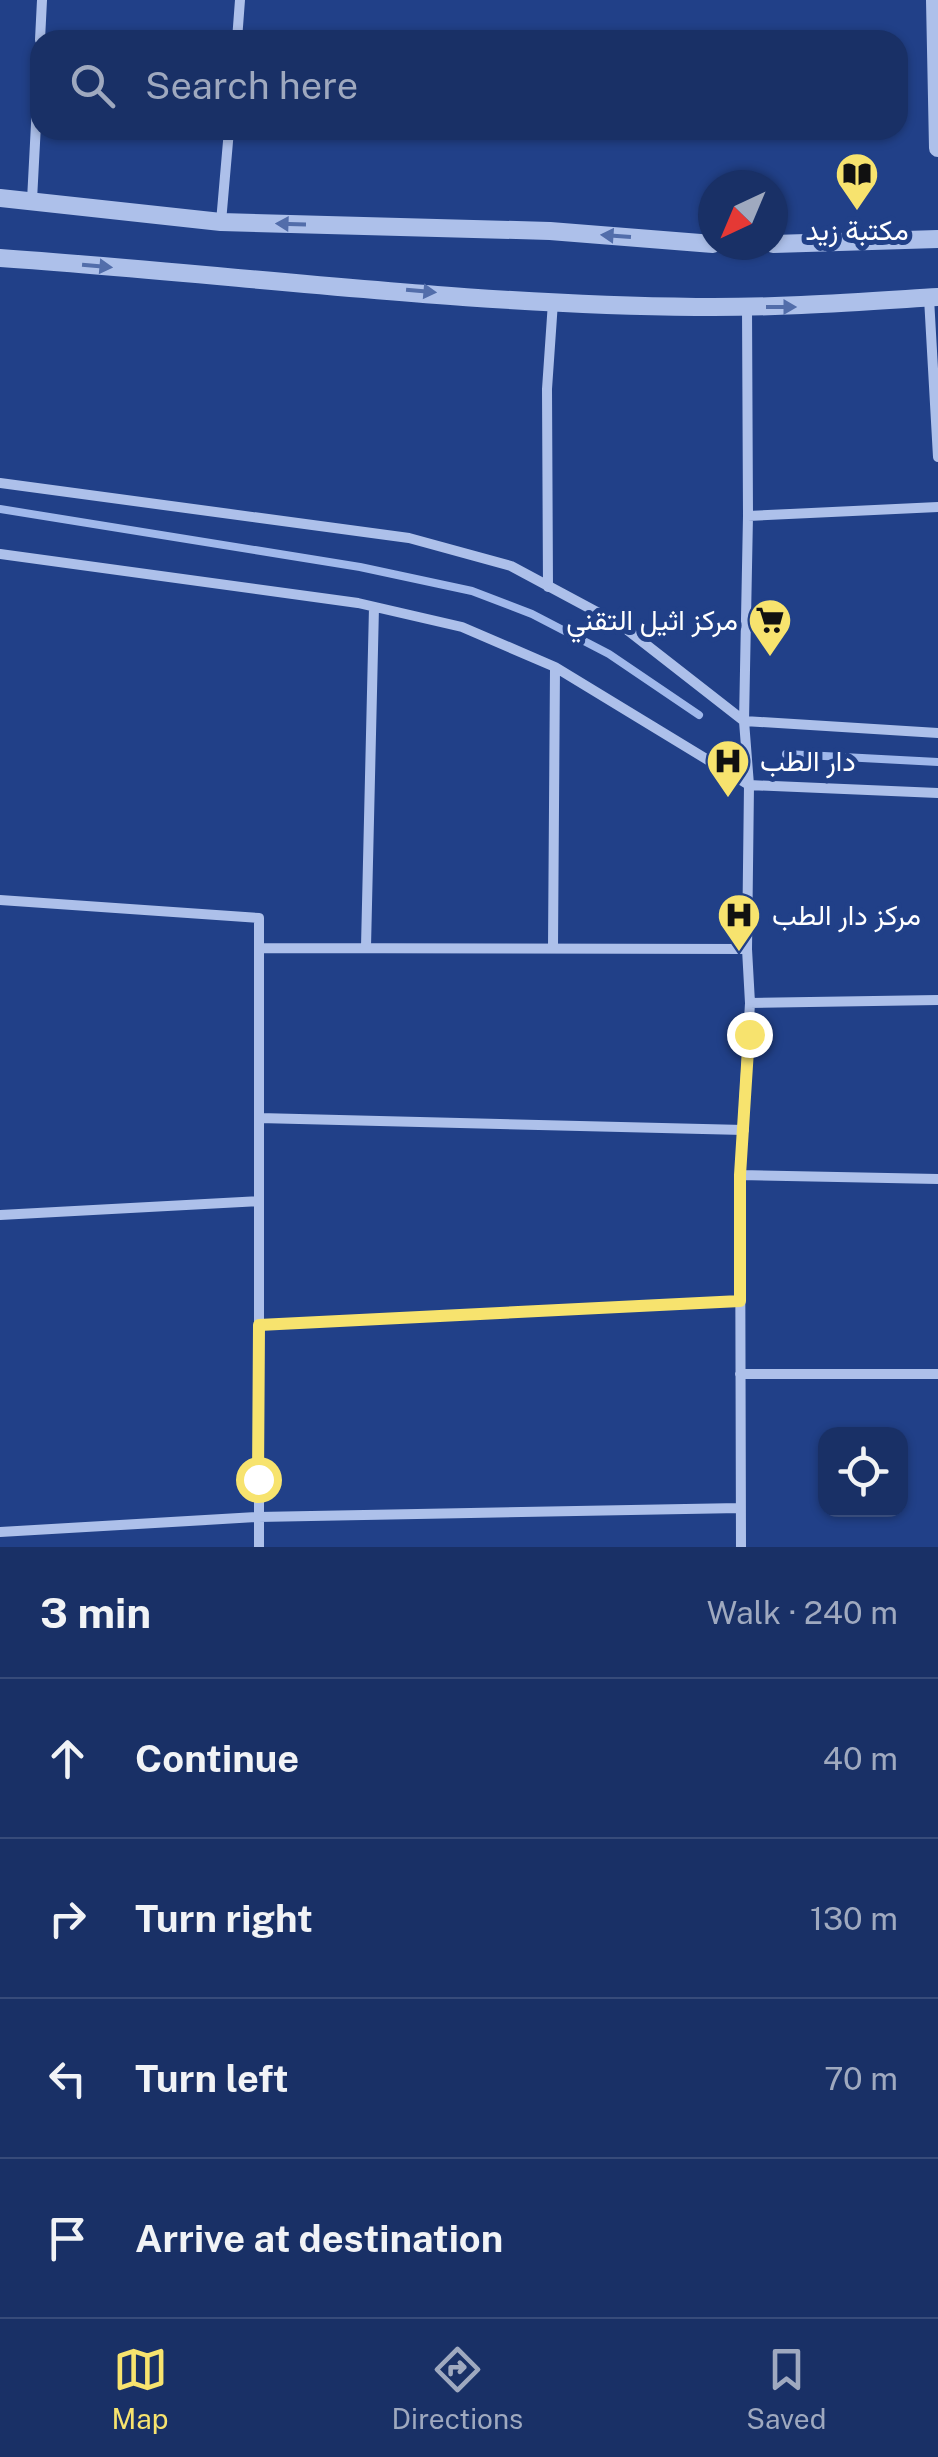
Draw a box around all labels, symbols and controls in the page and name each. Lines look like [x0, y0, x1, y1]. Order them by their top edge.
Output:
search box [30, 30, 908, 140]
icon: search [65, 58, 120, 113]
text: Search here [145, 63, 358, 108]
library icon: مكتبة زيد [834, 151, 880, 212]
north arrow [698, 170, 788, 260]
place label: مكتبة زيد [805, 213, 909, 248]
one-way arrow [275, 215, 307, 231]
one-way arrow [599, 228, 631, 244]
one-way arrow [82, 258, 114, 274]
one-way arrow [406, 284, 438, 300]
one-way arrow [765, 298, 797, 314]
supermarket icon: مركز اثيل التقني [747, 597, 793, 658]
place label: مركز اثيل التقني [566, 603, 738, 643]
hospital icon: دار الطب [705, 738, 751, 799]
place label: دار الطب [760, 744, 856, 779]
hospital icon: مركز دار الطب [716, 892, 762, 953]
place label: مركز دار الطب [772, 898, 921, 933]
route end [727, 1012, 773, 1058]
map controls [818, 1427, 908, 1517]
button: locate [818, 1427, 908, 1517]
route start [236, 1457, 282, 1503]
text: 3 min [40, 1588, 151, 1637]
text: Walk · 240 m [707, 1594, 898, 1631]
icon: ahead [40, 1731, 95, 1786]
text: Continue [135, 1736, 299, 1781]
text: 40 m [823, 1740, 898, 1777]
icon: right [40, 1891, 95, 1946]
text: Turn right [135, 1896, 313, 1941]
text: 130 m [810, 1900, 898, 1937]
icon: left [40, 2051, 95, 2106]
text: Turn left [135, 2056, 289, 2101]
text: 70 m [824, 2060, 898, 2097]
icon: arrive [40, 2211, 95, 2266]
text: Arrive at destination [135, 2216, 503, 2261]
tab: Map [112, 2342, 168, 2435]
tab: Directions [392, 2342, 523, 2435]
tab: Saved [746, 2342, 826, 2435]

